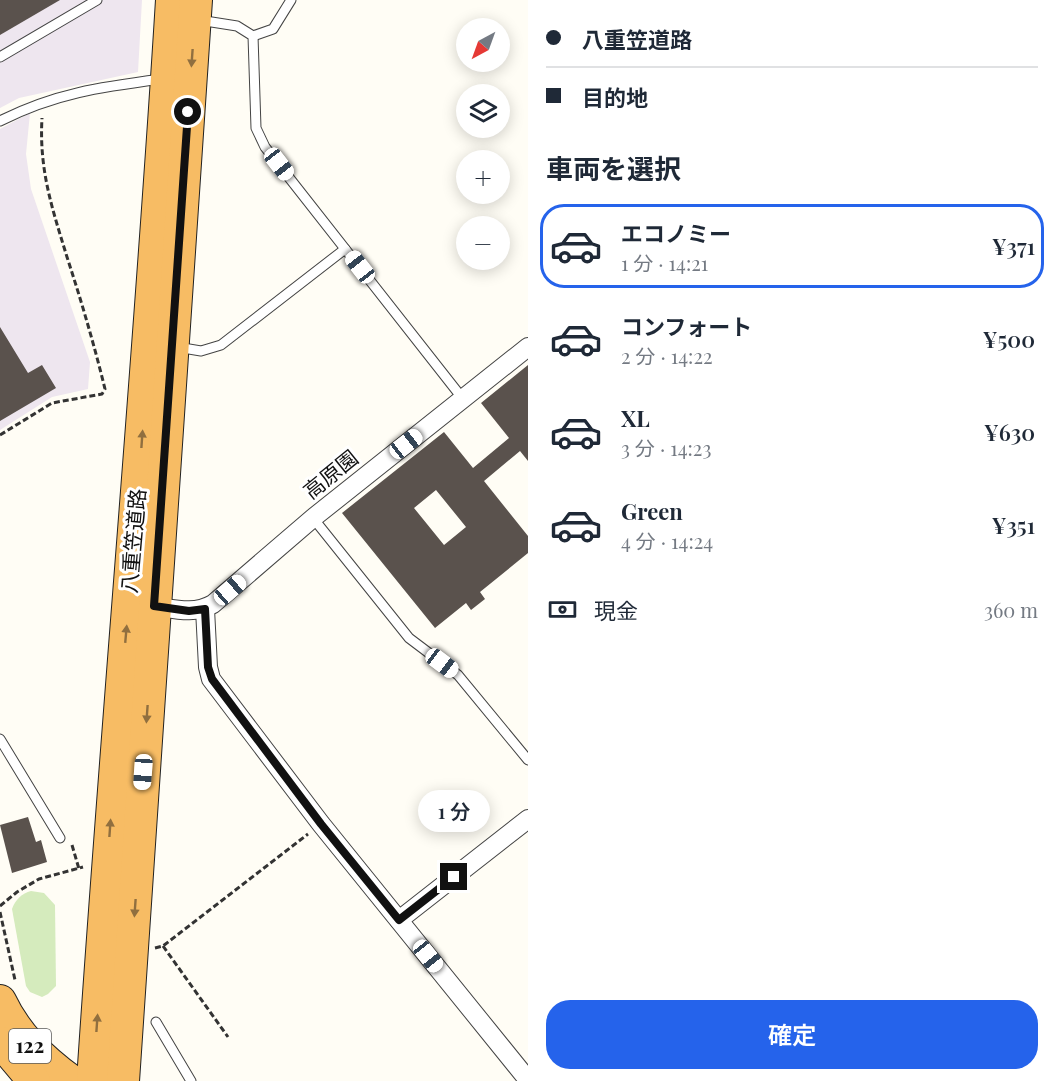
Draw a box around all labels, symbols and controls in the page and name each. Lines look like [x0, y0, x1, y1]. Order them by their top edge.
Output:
north arrow [456, 18, 510, 72]
map controls [456, 18, 510, 270]
text: 八重笠道路 [582, 24, 692, 54]
one-way arrow [187, 49, 197, 68]
text: 目的地 [582, 82, 648, 112]
button: layers [456, 84, 510, 138]
route start [174, 98, 201, 125]
car [261, 144, 297, 184]
button: + [456, 150, 510, 204]
text: 車両を選択 [546, 150, 681, 186]
button: − [456, 216, 510, 270]
text: エコノミー [621, 218, 731, 248]
icon: car [549, 219, 603, 273]
text: ¥371 [992, 231, 1035, 261]
car [342, 247, 378, 287]
text: 1 分 · 14:21 [621, 249, 708, 276]
text: コンフォート [621, 311, 752, 341]
icon: car [549, 312, 603, 366]
text: ¥500 [983, 324, 1035, 354]
text: 2 分 · 14:22 [621, 342, 713, 369]
text: XL [621, 403, 650, 433]
icon: car [549, 405, 603, 459]
text: ¥630 [984, 417, 1035, 447]
car [386, 426, 426, 462]
one-way arrow [138, 430, 147, 449]
text: 3 分 · 14:23 [621, 434, 711, 461]
street label: 高原園 [296, 443, 363, 504]
street label: 八重笠道路 [113, 487, 151, 594]
text: Green [621, 496, 683, 526]
icon: car [549, 498, 603, 552]
text: ¥351 [992, 510, 1035, 540]
text: 4 分 · 14:24 [621, 527, 713, 554]
car [211, 571, 249, 609]
icon: cash [546, 593, 579, 626]
text: 現金 [594, 595, 638, 625]
text: 360 m [984, 596, 1038, 623]
one-way arrow [121, 624, 131, 643]
car [422, 645, 462, 681]
one-way arrow [142, 704, 152, 723]
car [133, 753, 153, 791]
callout: 1 分 [418, 790, 490, 832]
text: 1 分 [438, 797, 470, 824]
one-way arrow [106, 819, 115, 838]
route end [440, 863, 467, 890]
one-way arrow [130, 899, 139, 918]
car [410, 936, 446, 976]
button: 確定 [546, 1000, 1038, 1069]
one-way arrow [92, 1013, 102, 1032]
road number: 122 [9, 1029, 51, 1063]

